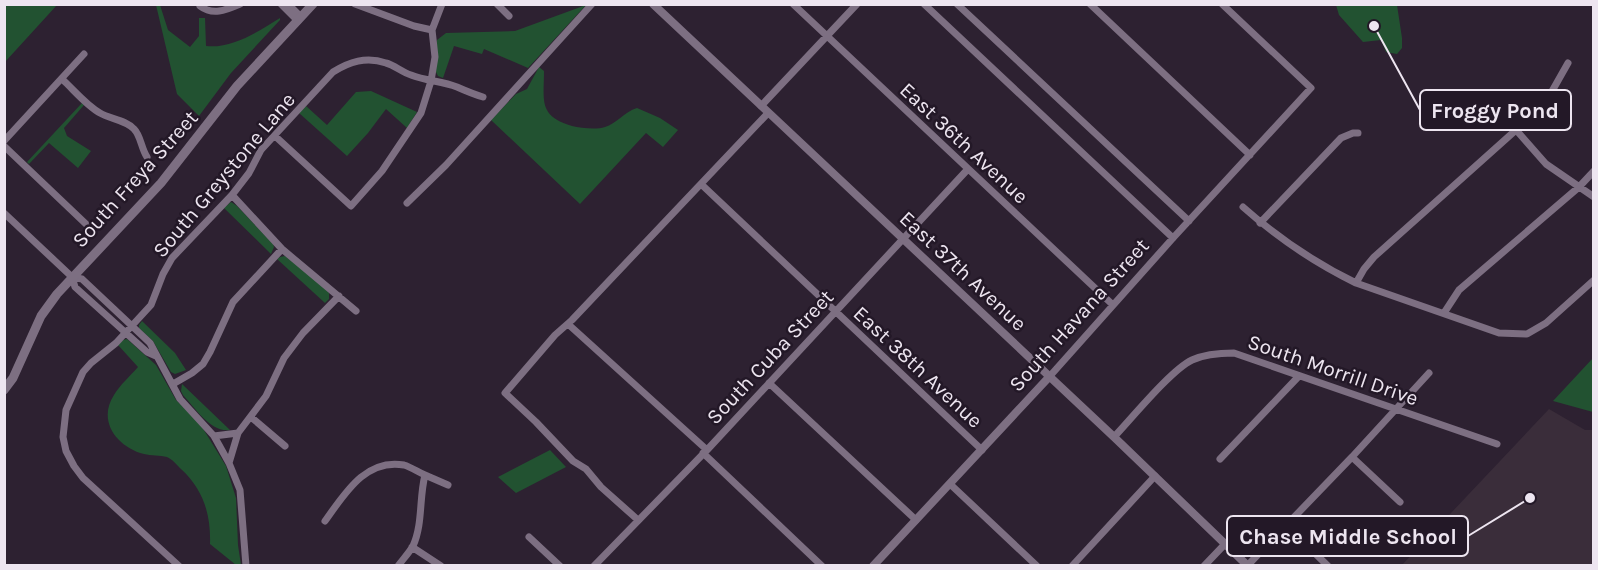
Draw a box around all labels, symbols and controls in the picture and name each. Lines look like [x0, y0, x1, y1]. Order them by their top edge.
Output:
street label: East 36th Avenue [895, 77, 1033, 209]
street label: South Greystone Lane [148, 88, 300, 262]
callout: Froggy Pond [1420, 90, 1571, 130]
text: Froggy Pond [1431, 98, 1559, 124]
street label: South Freya Street [67, 106, 203, 252]
street label: East 37th Avenue [895, 206, 1031, 336]
street label: South Havana Street [1004, 234, 1154, 396]
street label: South Cuba Street [702, 285, 838, 429]
street label: East 38th Avenue [849, 301, 987, 433]
street label: South Morrill Drive [1244, 330, 1422, 410]
callout: Chase Middle School [1227, 516, 1468, 556]
text: Chase Middle School [1239, 524, 1457, 550]

